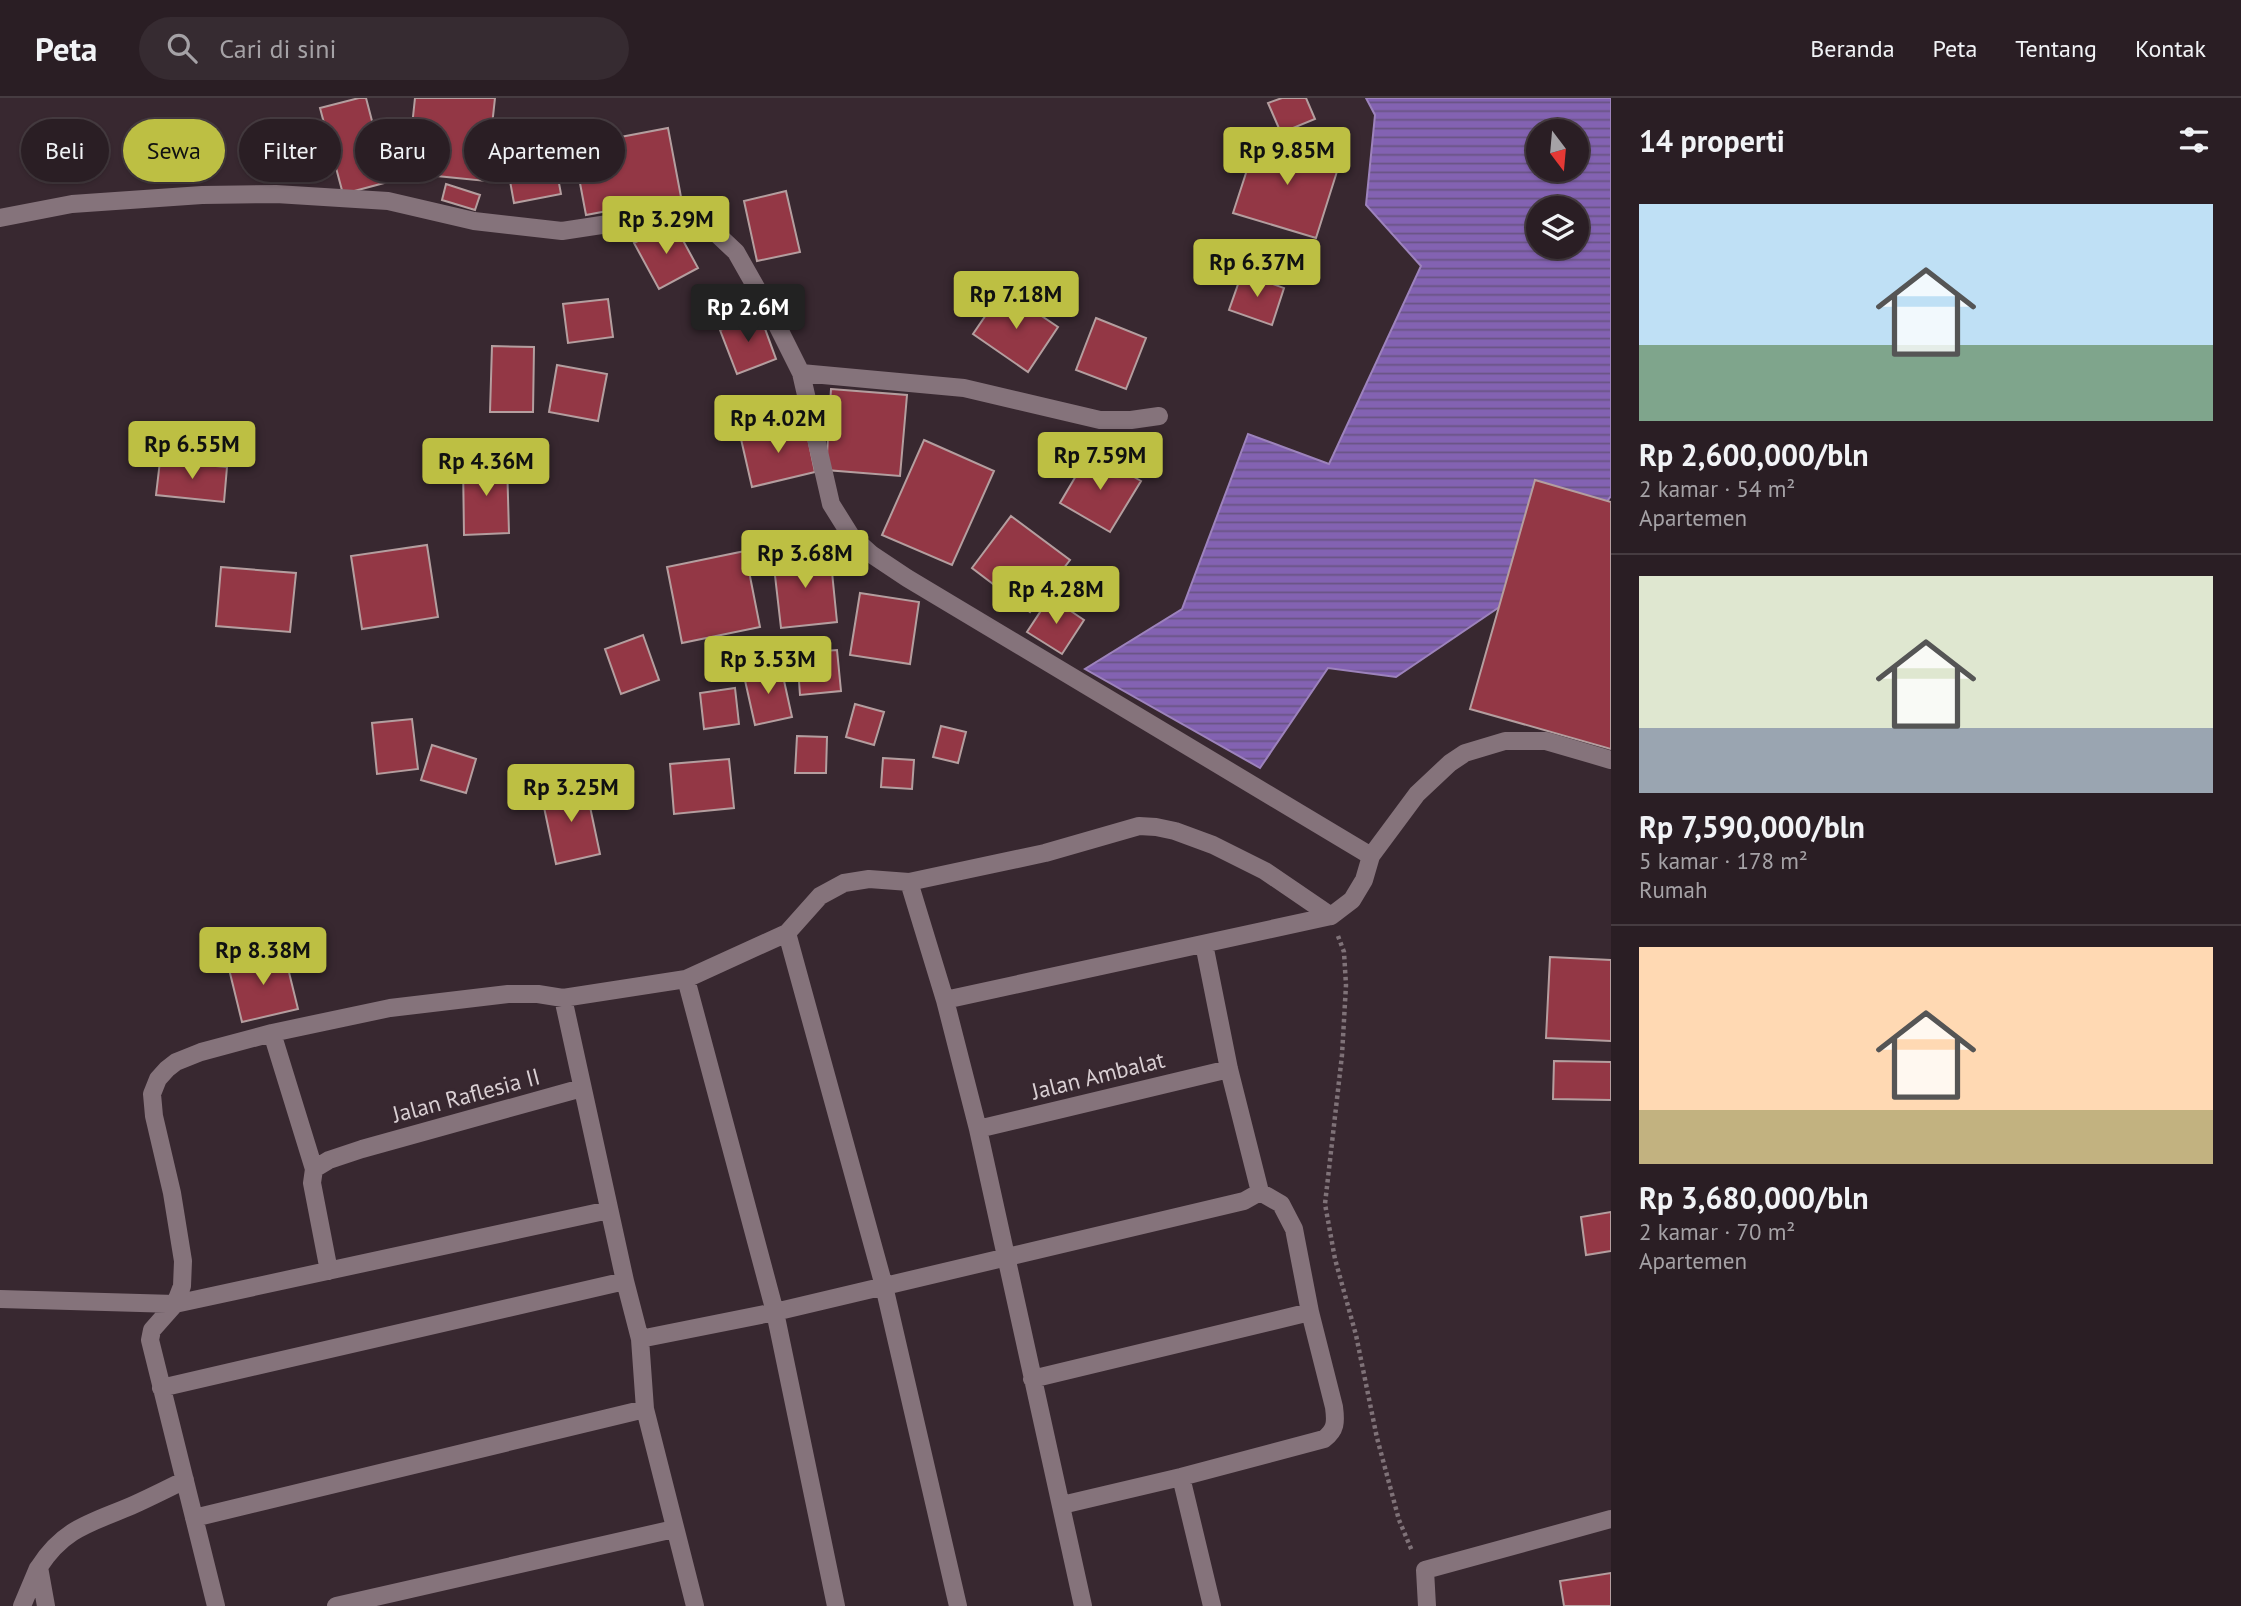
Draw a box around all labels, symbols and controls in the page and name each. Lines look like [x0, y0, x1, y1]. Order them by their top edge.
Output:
search box [139, 17, 629, 80]
text: Peta [35, 27, 97, 70]
icon: search [163, 29, 201, 67]
text: Cari di sini [219, 32, 336, 65]
text: Beranda [1810, 33, 1895, 64]
text: Peta [1933, 33, 1977, 64]
text: Tentang [2015, 33, 2097, 64]
text: Kontak [2135, 33, 2206, 64]
chip: Beli [21, 119, 109, 182]
chip: Sewa [123, 119, 225, 182]
chip: Filter [239, 119, 341, 182]
chip: Baru [355, 119, 450, 182]
chip: Apartemen [464, 119, 625, 182]
north arrow [1526, 119, 1589, 182]
map controls [1526, 119, 1589, 259]
text: 14 properti [1639, 121, 1785, 160]
icon: filters [2175, 121, 2213, 159]
pin: Rp 9.85M [1215, 127, 1359, 187]
text: Rp 9.85M [1239, 135, 1335, 164]
button: layers [1526, 196, 1589, 259]
pin: Rp 3.29M [594, 197, 738, 256]
text: Rp 3.29M [618, 204, 714, 233]
pin: Rp 6.37M [1185, 240, 1329, 299]
text: Rp 6.37M [1209, 247, 1305, 276]
icon: home [1863, 249, 1989, 375]
pin: Rp 7.18M [944, 272, 1088, 331]
text: Rp 7.18M [970, 279, 1062, 308]
pin: Rp 2.6M [683, 285, 813, 344]
text: Rp 2.6M [707, 292, 789, 321]
pin: Rp 4.02M [706, 396, 850, 455]
text: Rp 4.02M [730, 403, 826, 432]
pin: Rp 6.55M [120, 422, 264, 481]
text: Rp 6.55M [144, 429, 240, 458]
pin: Rp 7.59M [1028, 432, 1172, 492]
text: Rp 2,600,000/bln [1639, 435, 1869, 474]
pin: Rp 4.36M [414, 438, 558, 498]
text: Rp 7.59M [1054, 440, 1146, 469]
text: Rp 4.36M [438, 446, 534, 475]
text: 2 kamar · 54 m² [1639, 474, 1795, 503]
text: Apartemen [1639, 503, 1747, 532]
pin: Rp 3.68M [733, 531, 877, 590]
text: Rp 3.68M [757, 538, 853, 567]
pin: Rp 4.28M [984, 566, 1128, 626]
text: Rp 4.28M [1008, 574, 1104, 603]
icon: home [1863, 621, 1989, 747]
pin: Rp 3.53M [696, 636, 840, 696]
text: Rp 3.53M [720, 644, 816, 673]
pin: Rp 3.25M [499, 764, 643, 824]
text: Rp 3.25M [523, 772, 619, 801]
text: Rp 7,590,000/bln [1639, 807, 1865, 846]
text: 5 kamar · 178 m² [1639, 846, 1808, 875]
text: Rumah [1639, 875, 1708, 904]
pin: Rp 8.38M [191, 928, 335, 987]
text: Rp 8.38M [215, 935, 311, 964]
icon: home [1863, 992, 1989, 1118]
street label: Jalan Ambalat [1027, 1044, 1168, 1106]
street label: Jalan Raflesia II [388, 1061, 543, 1129]
text: Rp 3,680,000/bln [1639, 1178, 1869, 1217]
text: 2 kamar · 70 m² [1639, 1217, 1795, 1246]
text: Apartemen [1639, 1246, 1747, 1275]

